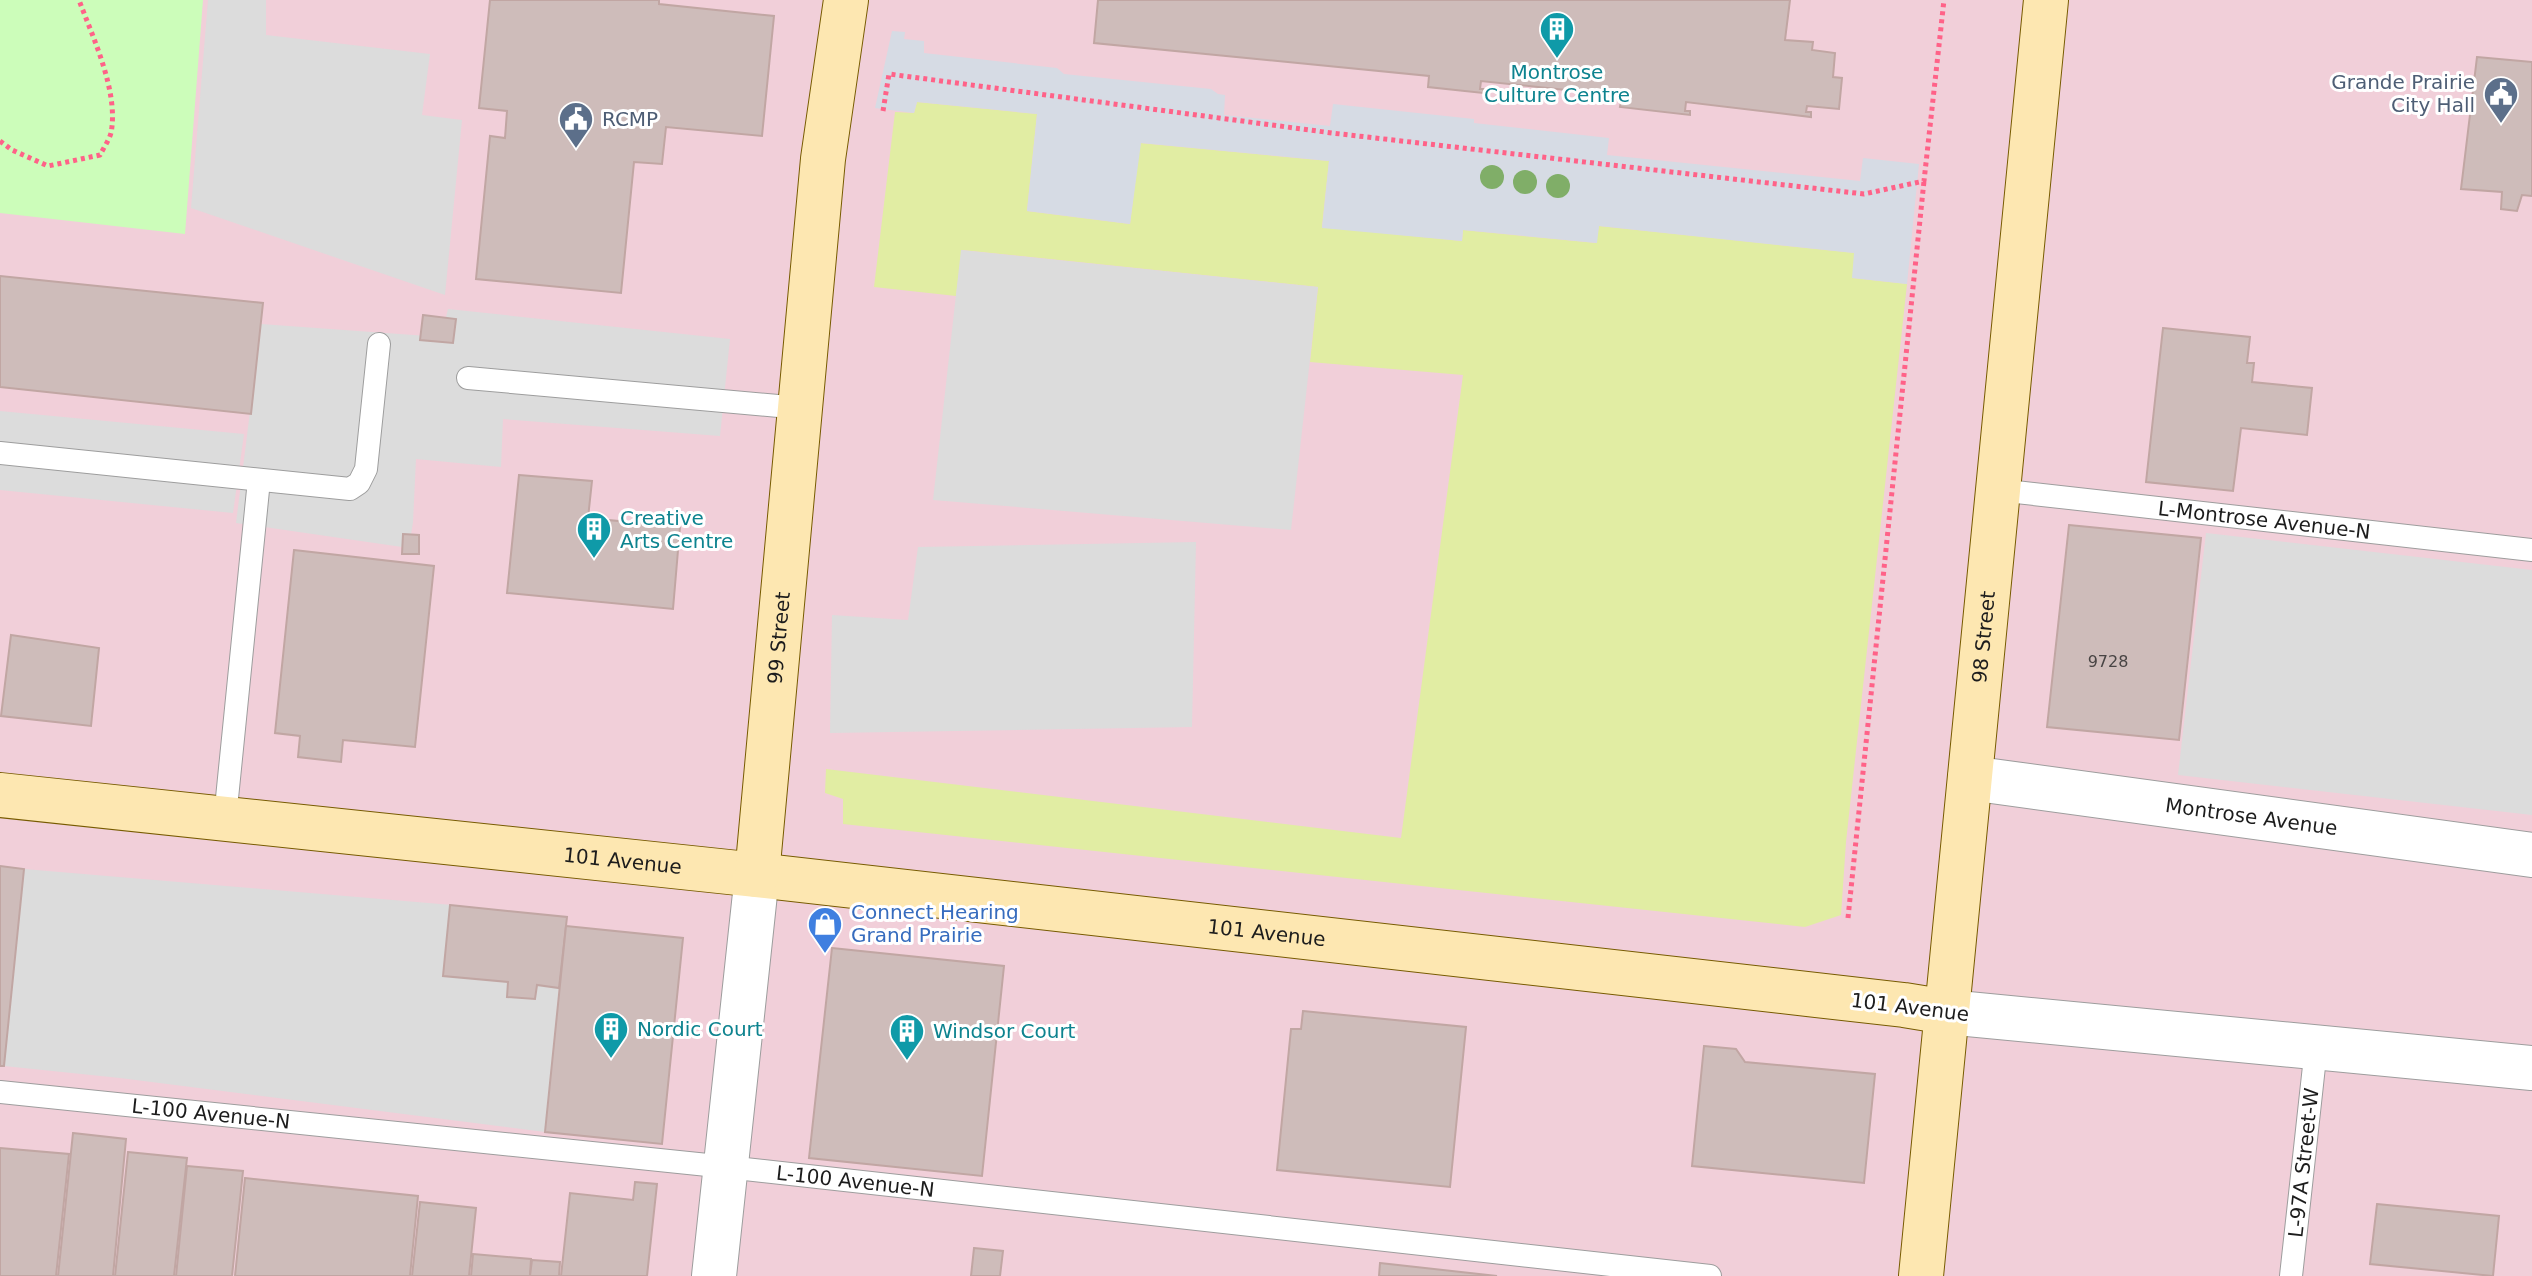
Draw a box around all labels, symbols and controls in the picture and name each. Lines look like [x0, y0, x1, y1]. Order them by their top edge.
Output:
building icon: Montrose Culture Centre [1538, 10, 1576, 60]
place label: Montrose Culture Centre [1484, 60, 1630, 107]
place label: Grande Prairie City Hall [2331, 70, 2475, 117]
public building icon: Grande Prairie City Hall [2482, 75, 2520, 125]
public building icon: RCMP [557, 100, 595, 150]
place label: RCMP [602, 107, 658, 131]
street label: L-Montrose Avenue-N [2157, 496, 2372, 544]
place label: Creative Arts Centre [620, 506, 733, 553]
building icon: Creative Arts Centre [575, 510, 613, 560]
street label: 98 Street [1967, 590, 2000, 684]
street label: 99 Street [763, 591, 795, 685]
house number: 9728 [2088, 652, 2128, 671]
street label: Montrose Avenue [2164, 793, 2339, 840]
street label: 101 Avenue [562, 843, 683, 879]
place label: Connect Hearing Grand Prairie [851, 900, 1019, 947]
shop icon: Connect Hearing Grand Prairie [806, 905, 844, 955]
street label: 101 Avenue [1206, 914, 1327, 951]
street label: 101 Avenue [1850, 988, 1970, 1026]
building icon: Nordic Court [592, 1010, 630, 1060]
building icon: Windsor Court [888, 1012, 926, 1062]
place label: Nordic Court [637, 1017, 763, 1041]
place label: Windsor Court [933, 1019, 1076, 1043]
street label: L-97A Street-W [2283, 1086, 2324, 1239]
street label: L-100 Avenue-N [131, 1094, 291, 1134]
street label: L-100 Avenue-N [775, 1161, 936, 1202]

